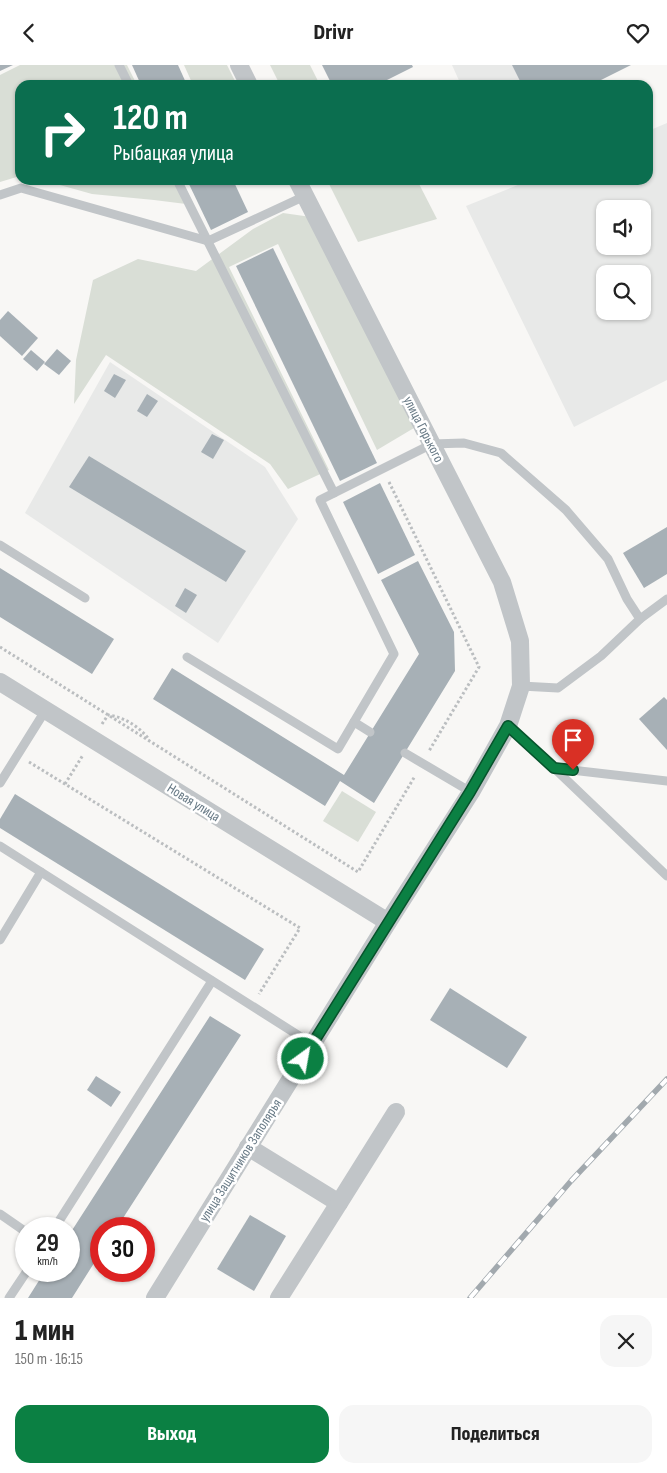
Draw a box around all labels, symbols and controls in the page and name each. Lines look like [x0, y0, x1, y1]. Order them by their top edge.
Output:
icon: back [15, 19, 43, 47]
text: Drivr [314, 19, 353, 46]
icon: heart [624, 19, 652, 47]
text: 120 m [113, 97, 188, 140]
icon: right [30, 100, 95, 165]
text: Рыбацкая улица [113, 140, 234, 167]
map controls [596, 200, 651, 320]
button: sound [596, 200, 651, 255]
button: search [596, 265, 651, 320]
street label: улица Горького [400, 393, 448, 465]
pin [552, 719, 594, 770]
icon: arrive [559, 726, 587, 754]
street label: Новая улица [164, 780, 223, 825]
position arrow [276, 1032, 328, 1084]
street label: улица Защитников Заполярья [196, 1096, 285, 1225]
speed limit sign: 30 [90, 1217, 155, 1282]
text: 29 [36, 1228, 59, 1259]
text: km/h [37, 1254, 58, 1269]
text: 1 мин [15, 1313, 75, 1349]
button: close [600, 1315, 652, 1367]
text: 150 m · 16:15 [15, 1350, 83, 1369]
button: Выход [15, 1405, 329, 1463]
button: Поделиться [339, 1405, 652, 1463]

